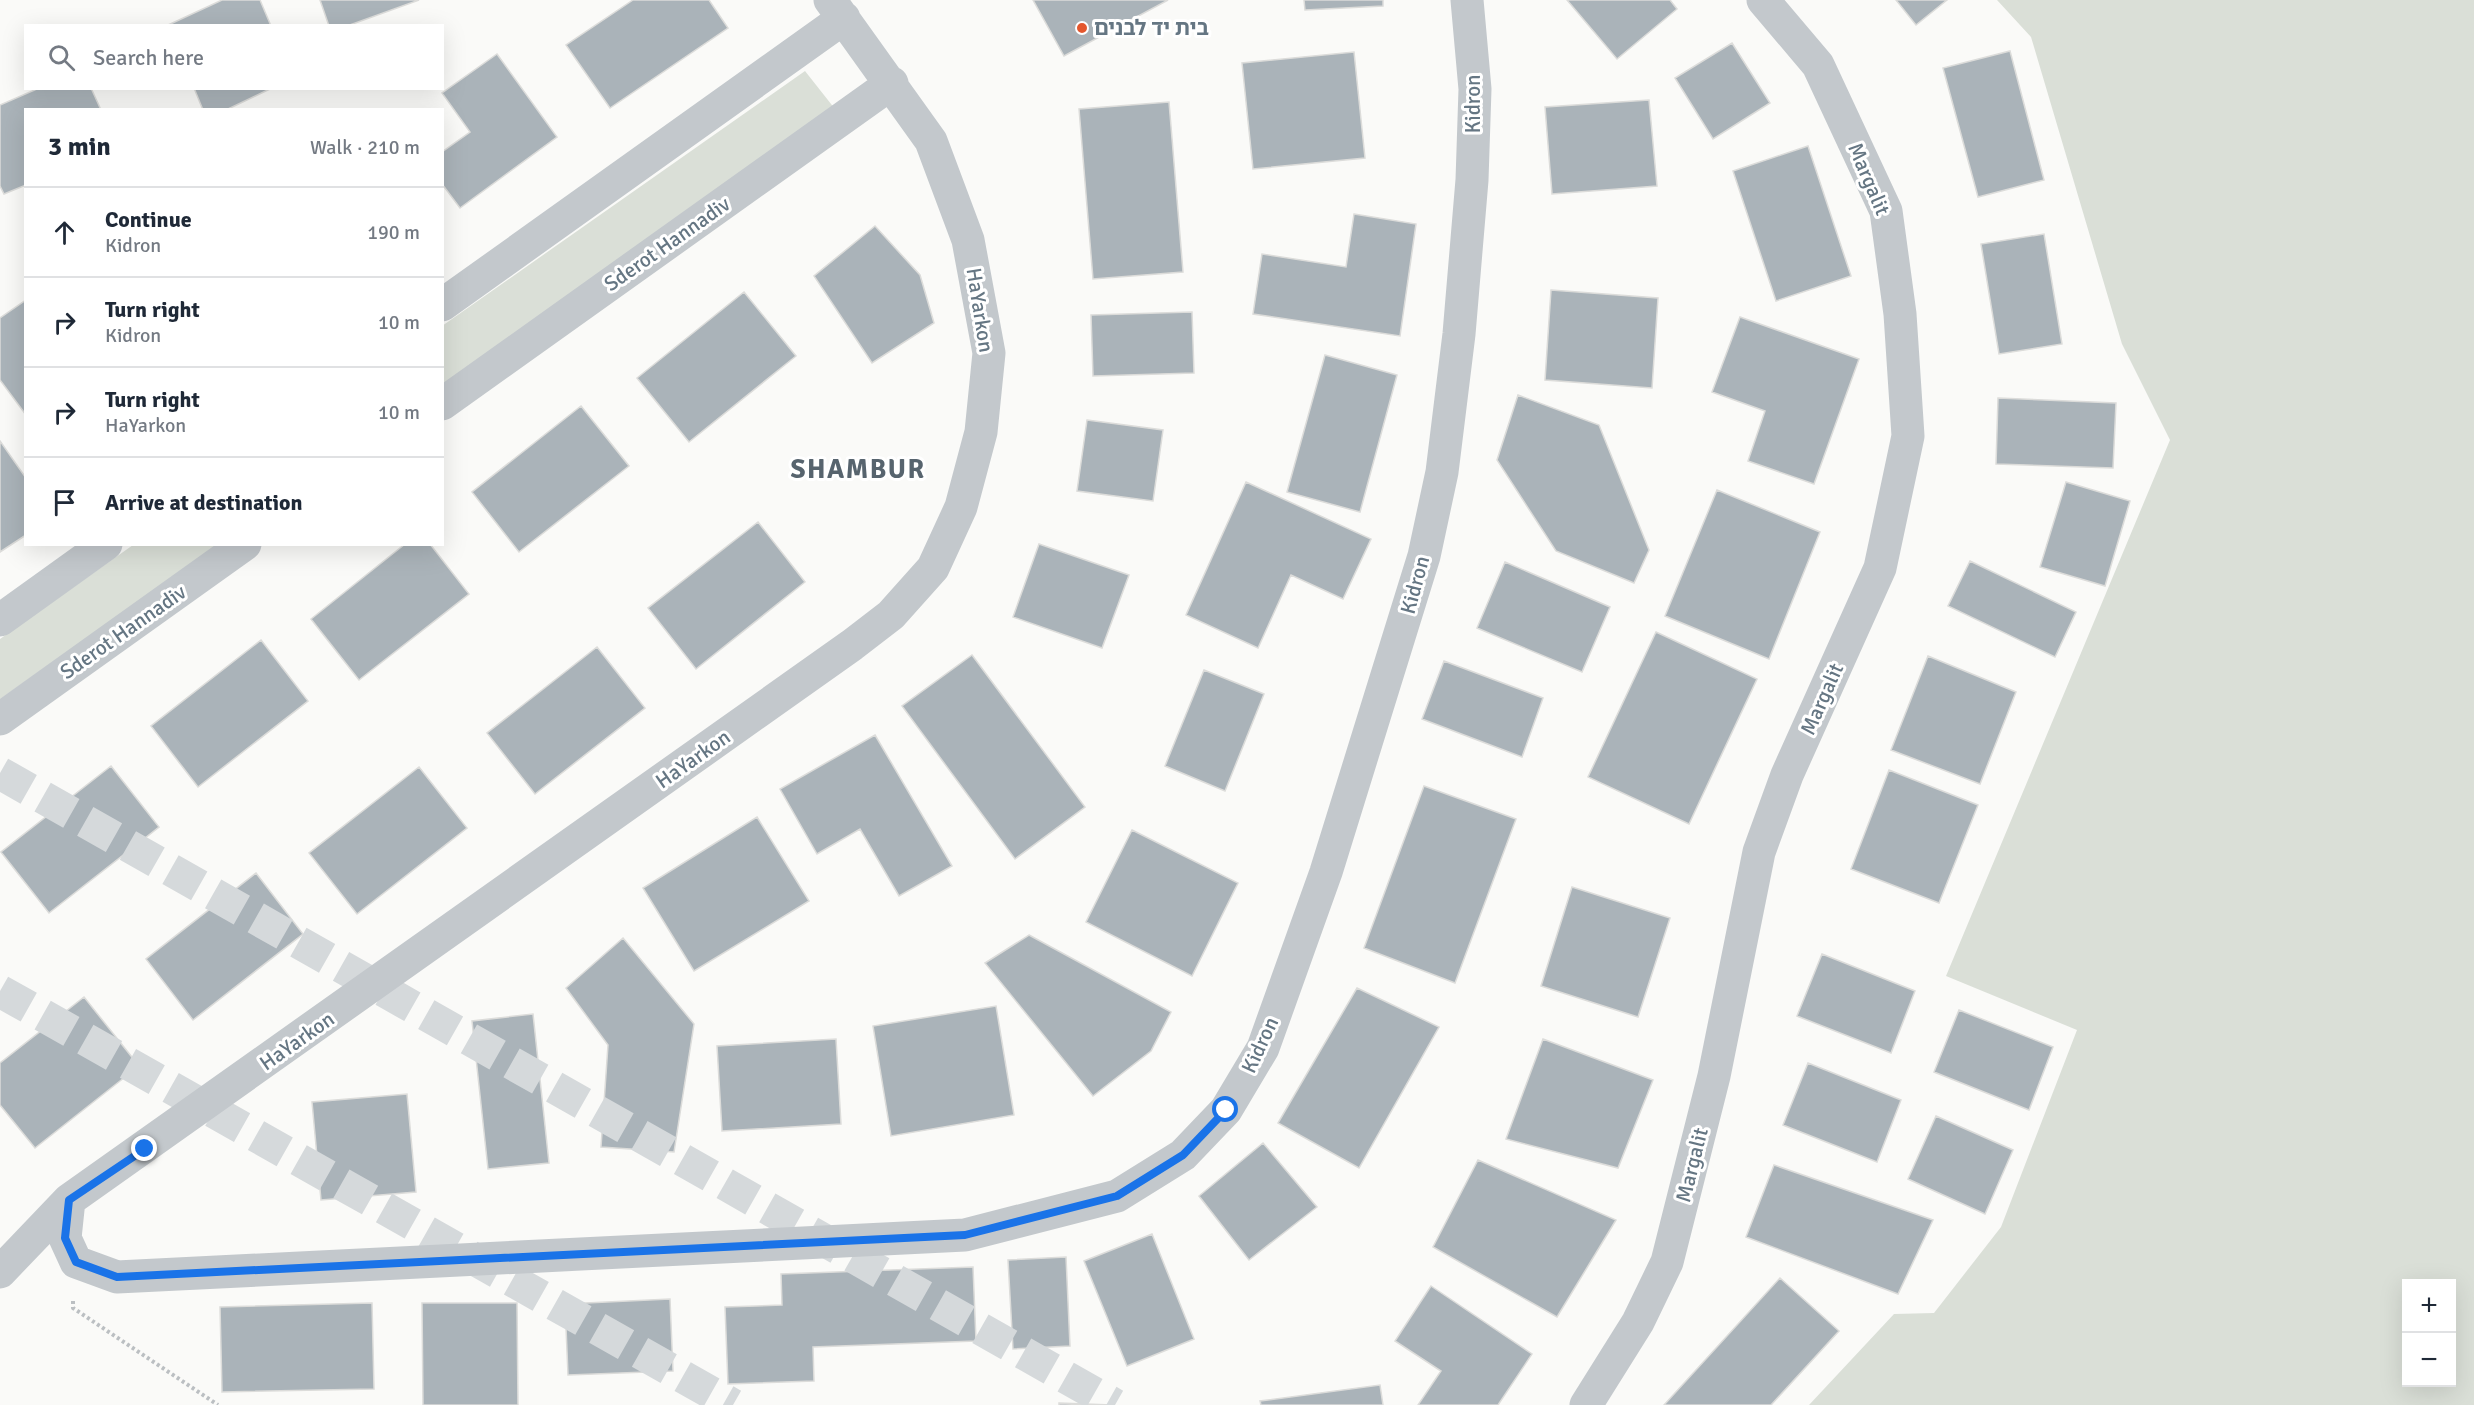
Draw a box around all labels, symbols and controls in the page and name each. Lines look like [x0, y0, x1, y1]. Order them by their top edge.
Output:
place label: בית יד לבנים [1094, 15, 1209, 41]
marker: בית יד לבנים [1075, 21, 1089, 35]
search box [24, 24, 444, 90]
icon: search [45, 41, 78, 74]
text: Search here [93, 44, 204, 71]
street label: Kidron [1460, 74, 1486, 134]
text: 3 min [48, 131, 111, 163]
text: Walk · 210 m [310, 135, 420, 160]
street label: Margalit [1842, 139, 1896, 219]
street label: Sderot Hannadiv [599, 191, 735, 297]
text: Continue [105, 206, 192, 233]
icon: ahead [48, 216, 81, 249]
text: 190 m [367, 220, 420, 245]
text: Kidron [105, 233, 161, 258]
street label: HaYarkon [960, 266, 1000, 354]
text: Turn right [105, 296, 200, 323]
icon: right [48, 306, 81, 339]
text: 10 m [378, 310, 420, 335]
text: Kidron [105, 323, 161, 348]
text: Turn right [105, 386, 200, 413]
icon: right [48, 396, 81, 429]
text: 10 m [378, 400, 420, 425]
text: HaYarkon [105, 413, 186, 438]
district label: SHAMBUR [790, 453, 926, 486]
icon: arrive [48, 486, 81, 519]
text: Arrive at destination [105, 489, 302, 516]
street label: Kidron [1395, 553, 1435, 617]
street label: Sderot Hannadiv [55, 579, 191, 685]
street label: Margalit [1795, 659, 1849, 739]
street label: HaYarkon [651, 724, 735, 794]
street label: HaYarkon [255, 1006, 339, 1076]
street label: Kidron [1236, 1013, 1284, 1077]
route start [1212, 1096, 1238, 1122]
street label: Margalit [1670, 1125, 1714, 1205]
route end [131, 1135, 157, 1161]
map controls [2402, 1279, 2456, 1387]
button: + [2402, 1279, 2456, 1333]
button: − [2402, 1333, 2456, 1387]

